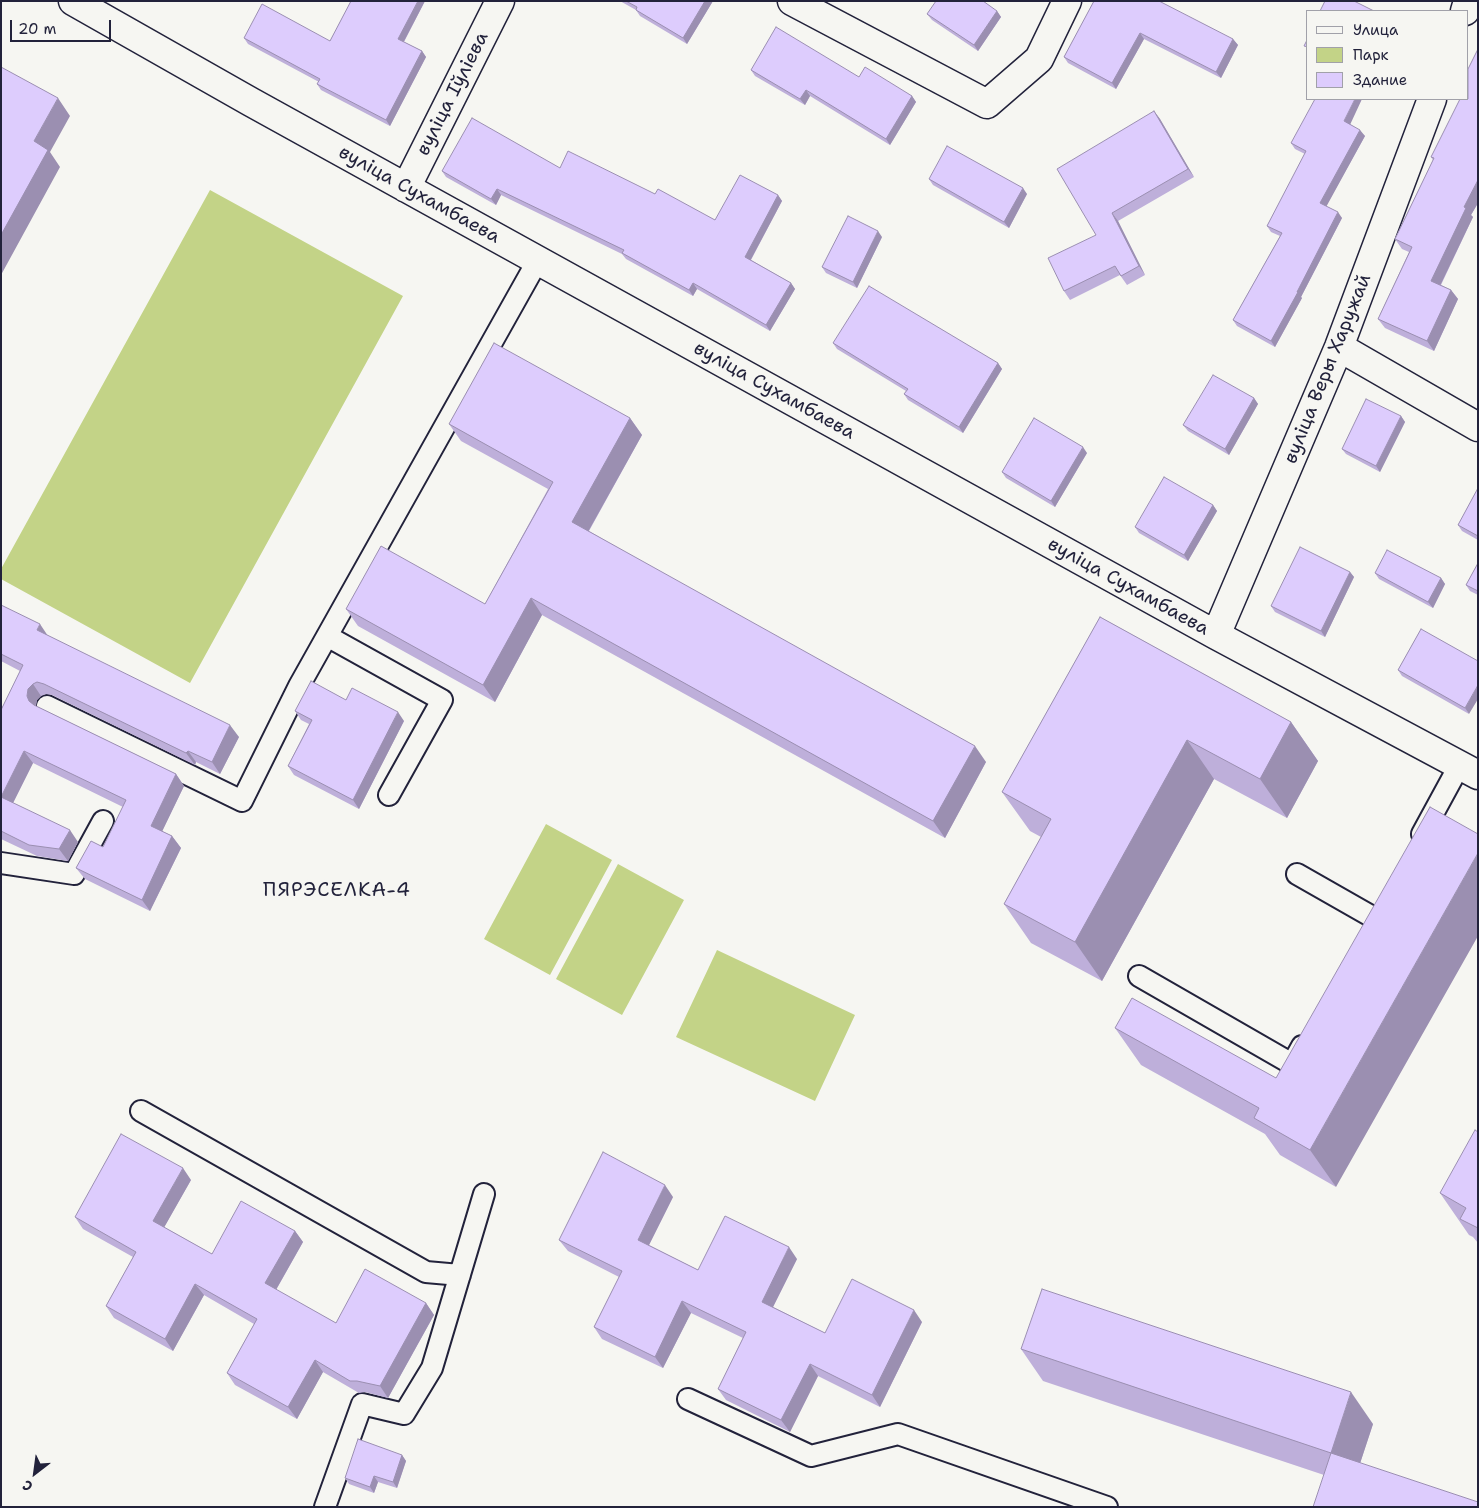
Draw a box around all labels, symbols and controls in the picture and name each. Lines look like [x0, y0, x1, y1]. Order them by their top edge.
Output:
scale bar [12, 10, 114, 42]
legend [1306, 10, 1469, 100]
text: 20 m [18, 19, 57, 39]
text: Улица [1353, 20, 1398, 40]
street label: вуліца Іўліева [412, 28, 494, 160]
text: Парк [1353, 45, 1389, 65]
text: Здание [1353, 70, 1407, 90]
street label: вуліца Сухамбаева [334, 141, 504, 249]
street label: вуліца Веры Харужай [1279, 271, 1377, 467]
street label: вуліца Сухамбаева [689, 337, 859, 445]
street label: вуліца Сухамбаева [1043, 533, 1213, 641]
district label: ПЯРЭСЕЛКА-4 [262, 879, 412, 903]
north arrow [10, 1448, 60, 1498]
text: С [19, 1476, 36, 1496]

